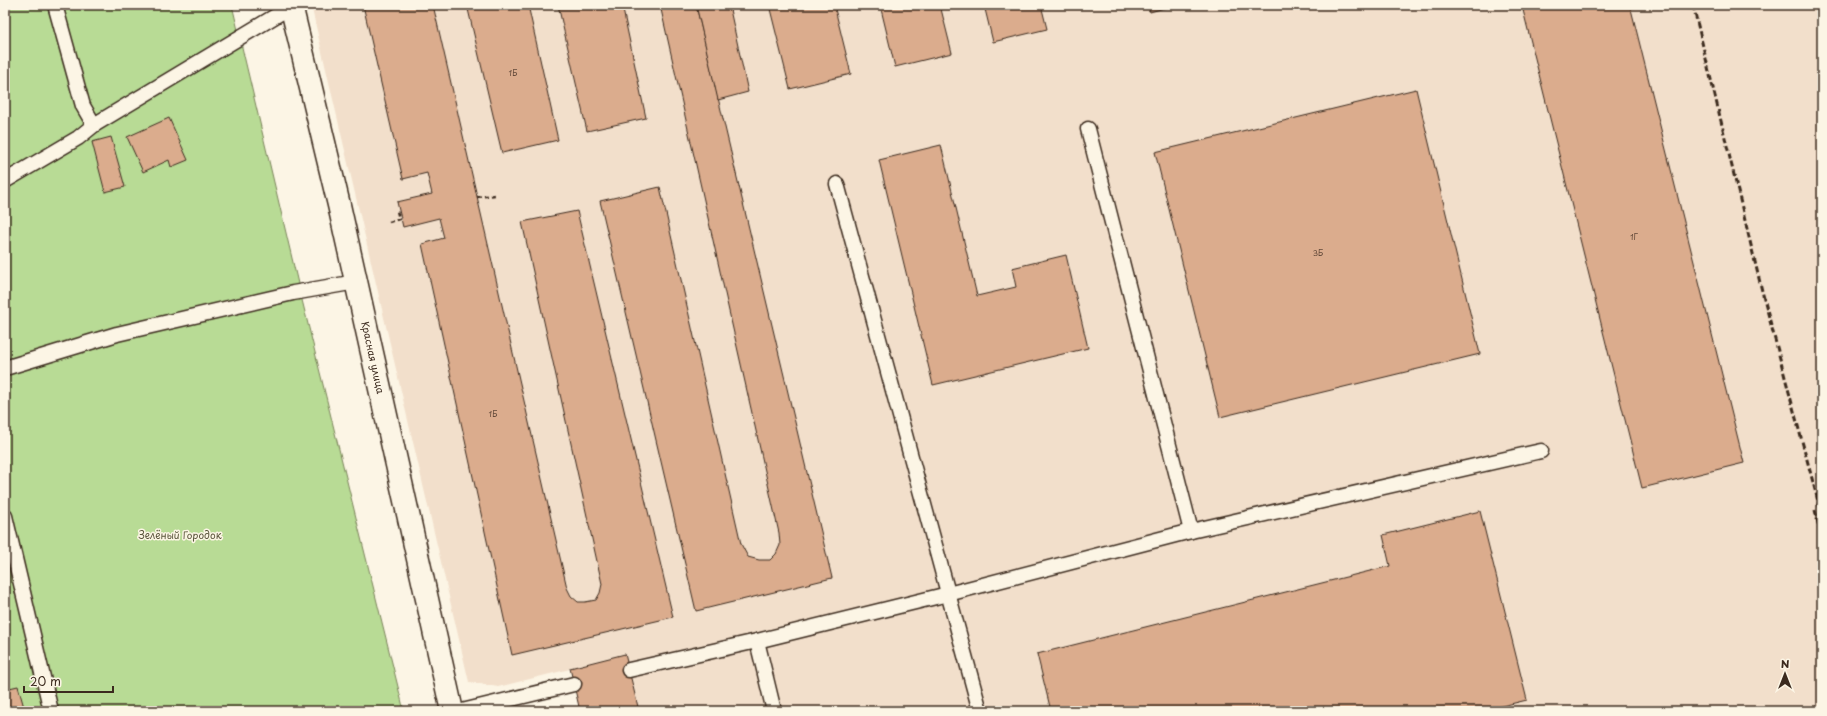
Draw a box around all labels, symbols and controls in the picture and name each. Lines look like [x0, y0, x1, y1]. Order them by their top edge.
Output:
house number: 1Б [509, 67, 517, 79]
house number: 1Г [1630, 231, 1639, 243]
house number: 3Б [1313, 247, 1323, 259]
street label: Красная улица [358, 320, 389, 396]
house number: 1Б [489, 408, 497, 420]
park label: Зелёный Городок [138, 527, 222, 542]
north arrow [1765, 654, 1805, 694]
text: N [1781, 655, 1790, 672]
scale bar [24, 668, 113, 694]
text: 20 m [30, 672, 61, 690]

